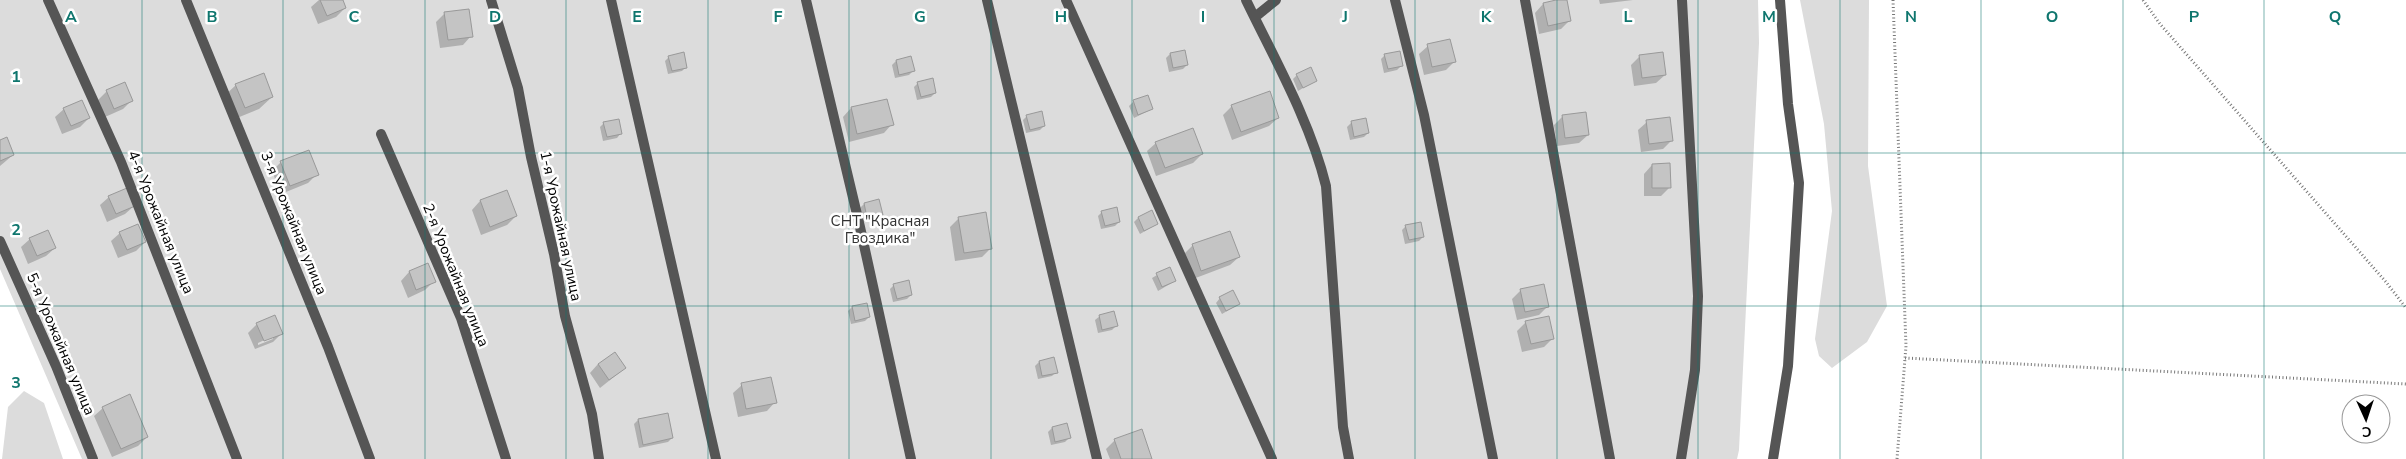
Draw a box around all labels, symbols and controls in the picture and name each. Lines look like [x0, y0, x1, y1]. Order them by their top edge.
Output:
text: A [65, 6, 77, 28]
text: B [206, 6, 218, 28]
text: C [349, 6, 360, 28]
text: D [489, 6, 501, 28]
text: E [632, 6, 642, 28]
text: F [774, 6, 783, 28]
text: G [914, 6, 926, 28]
text: H [1055, 6, 1067, 28]
text: I [1201, 6, 1205, 28]
text: J [1341, 6, 1348, 28]
text: K [1481, 6, 1493, 28]
text: L [1624, 6, 1633, 28]
text: M [1762, 6, 1776, 28]
text: N [1905, 6, 1917, 28]
text: O [2046, 6, 2058, 28]
text: P [2189, 6, 2199, 28]
text: Q [2329, 6, 2341, 28]
text: 1 [11, 66, 21, 88]
street label: 4-я Урожайная улица [123, 147, 199, 297]
street label: 3-я Урожайная улица [256, 148, 332, 298]
street label: 1-я Урожайная улица [535, 149, 587, 303]
street label: 2-я Урожайная улица [418, 200, 494, 350]
park label: СНТ "Красная Гвоздика" [831, 211, 929, 248]
text: 2 [11, 219, 21, 241]
street label: 5-я Урожайная улица [22, 270, 100, 418]
text: 3 [11, 372, 21, 394]
north arrow [2341, 394, 2391, 444]
text: С [2361, 422, 2372, 441]

